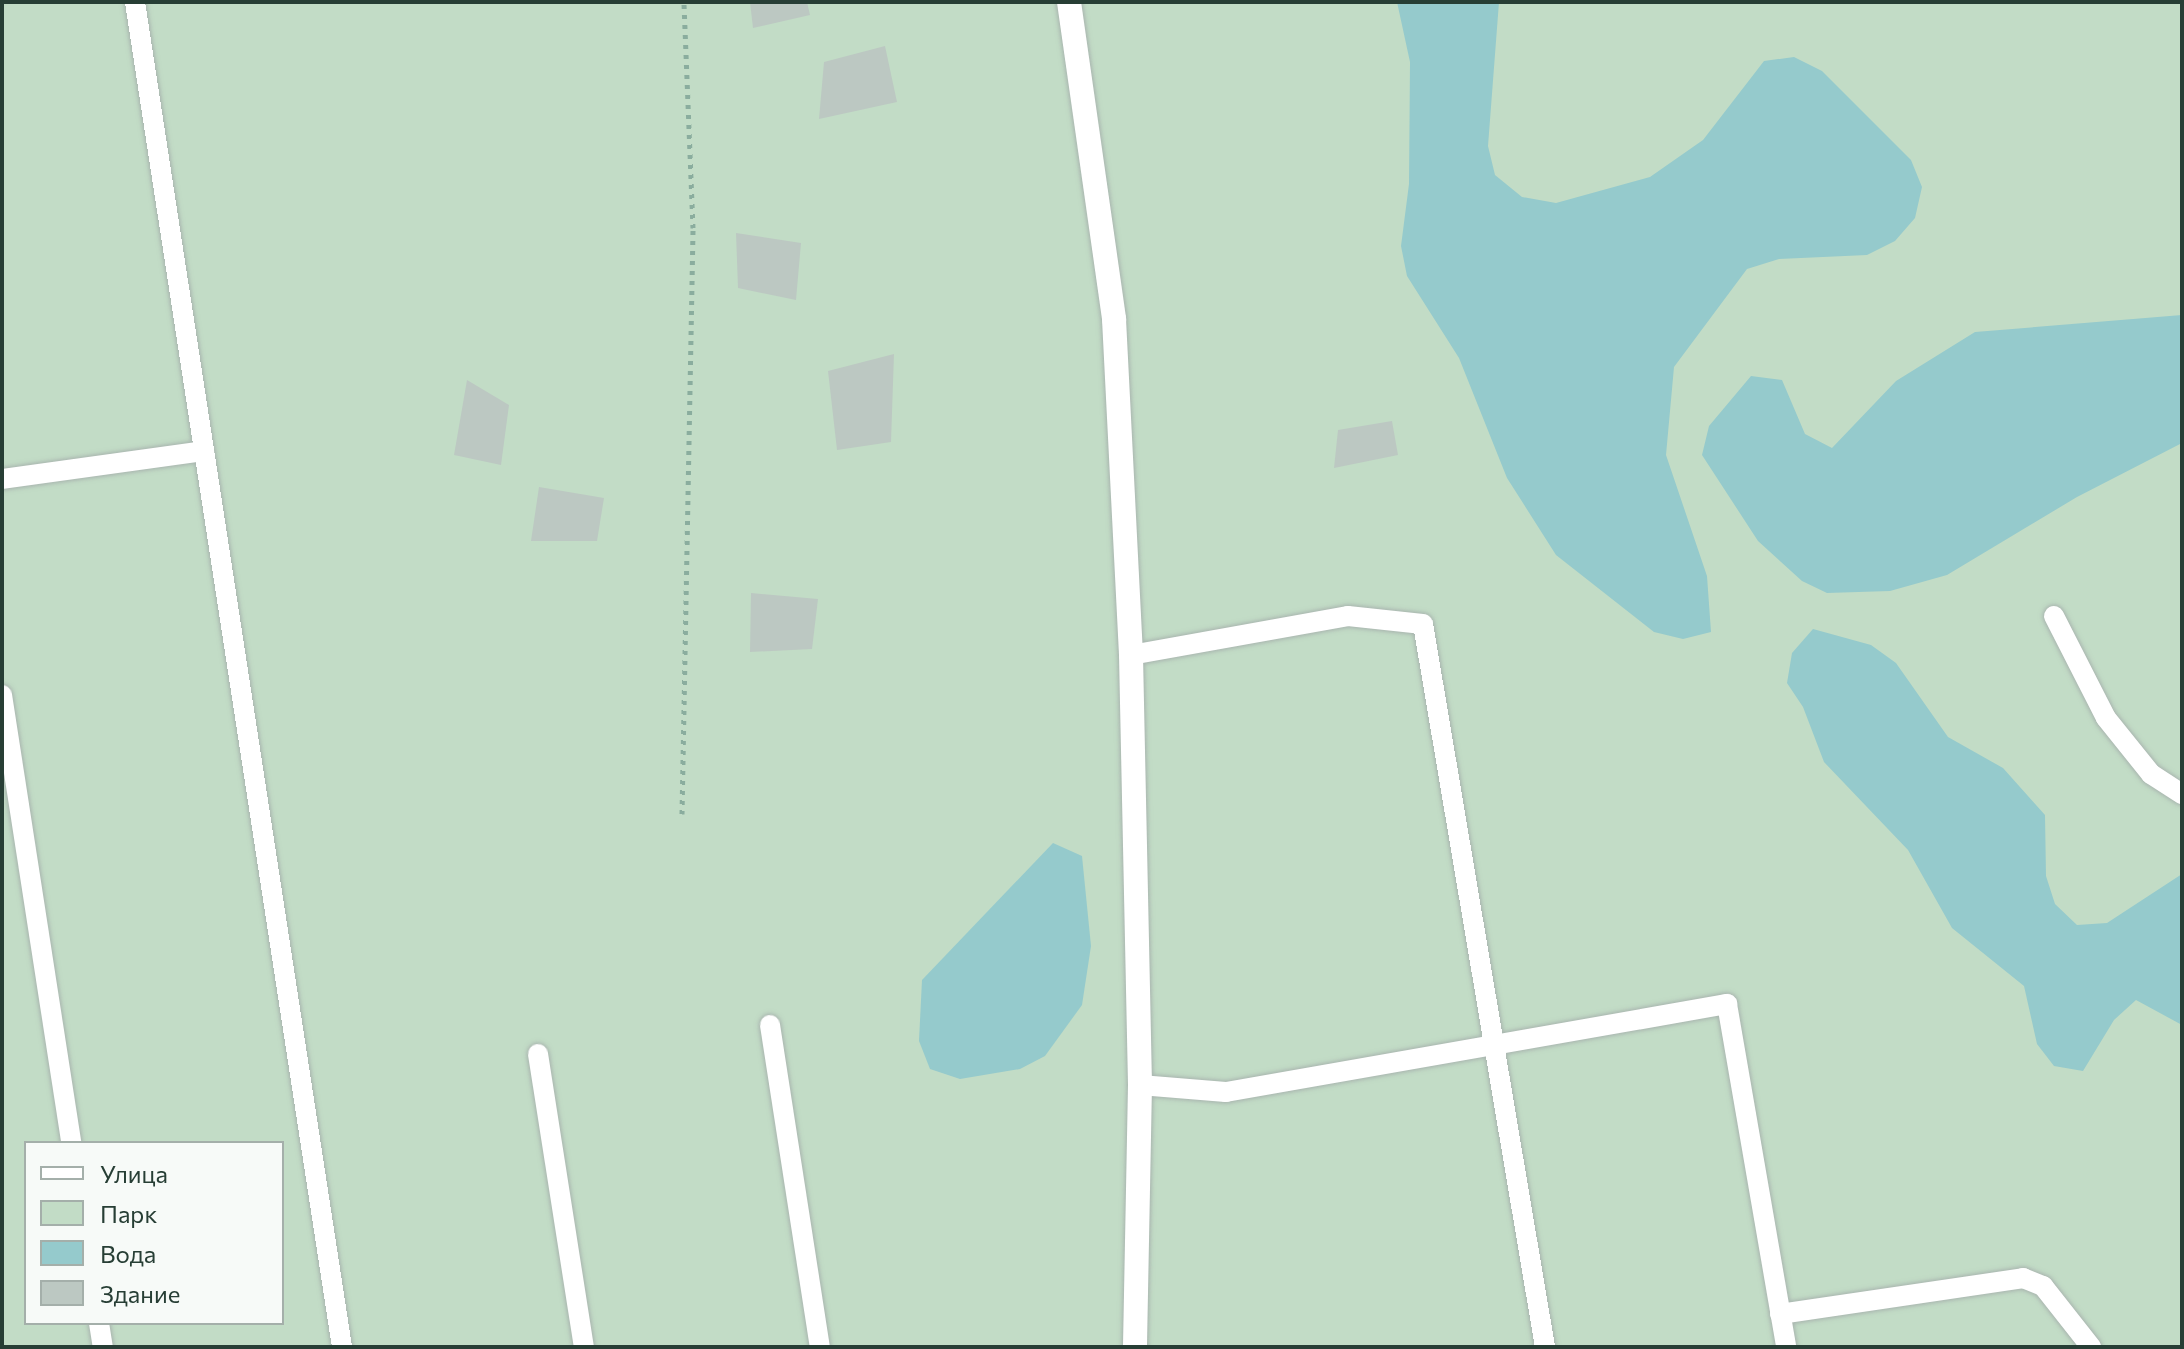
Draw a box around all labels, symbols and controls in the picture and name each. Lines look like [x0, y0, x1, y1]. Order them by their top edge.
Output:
legend [24, 1141, 284, 1325]
text: Улица [100, 1159, 168, 1188]
text: Парк [100, 1199, 157, 1228]
text: Вода [100, 1239, 156, 1268]
text: Здание [100, 1279, 180, 1308]

